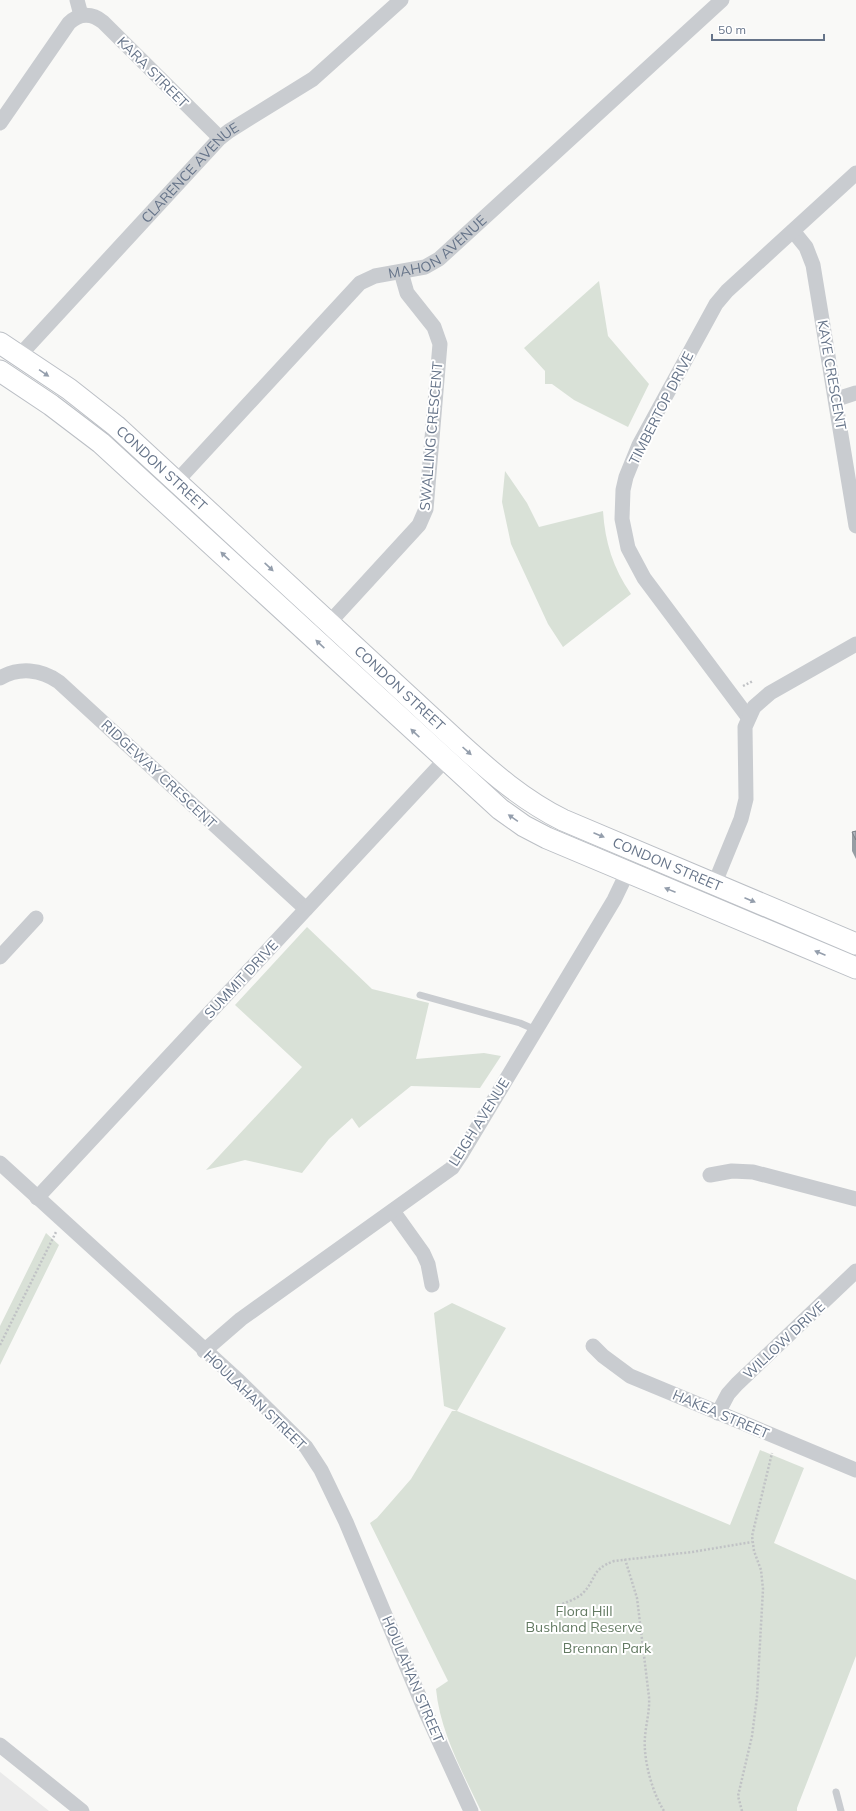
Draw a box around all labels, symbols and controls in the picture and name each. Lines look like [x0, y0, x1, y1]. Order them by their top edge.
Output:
scale bar [712, 16, 824, 42]
text: 50 m [718, 22, 746, 37]
street label: KARA STREET [114, 33, 193, 112]
street label: CLARENCE AVENUE [137, 118, 242, 227]
street label: MAHON AVENUE [387, 211, 490, 282]
street label: KAYE CRESCENT [813, 319, 851, 432]
street label: TIMBERTOP DRIVE [625, 348, 697, 468]
street label: SWALLING CRESCENT [416, 360, 447, 511]
one-way arrow [39, 369, 49, 377]
street label: CONDON STREET [112, 422, 211, 515]
one-way arrow [220, 551, 230, 560]
one-way arrow [264, 562, 274, 572]
one-way arrow [315, 639, 325, 649]
street label: CONDON STREET [350, 642, 449, 735]
street label: RIDGEWAY CRESCENT [98, 716, 221, 833]
one-way arrow [410, 728, 421, 737]
one-way arrow [462, 746, 472, 755]
one-way arrow [508, 814, 518, 822]
one-way arrow [594, 833, 606, 839]
street label: CONDON STREET [610, 833, 725, 896]
one-way arrow [663, 887, 675, 893]
one-way arrow [745, 897, 757, 903]
street label: SUMMIT DRIVE [200, 936, 282, 1022]
one-way arrow [814, 950, 826, 956]
street label: LEIGH AVENUE [445, 1075, 513, 1169]
street label: WILLOW DRIVE [739, 1297, 829, 1383]
street label: HOULAHAN STREET [200, 1346, 311, 1454]
street label: HAKEA STREET [670, 1386, 773, 1443]
park label: Flora Hill Bushland Reserve [526, 1602, 642, 1636]
street label: HOULAHAN STREET [378, 1613, 448, 1746]
park label: Brennan Park [563, 1639, 652, 1657]

